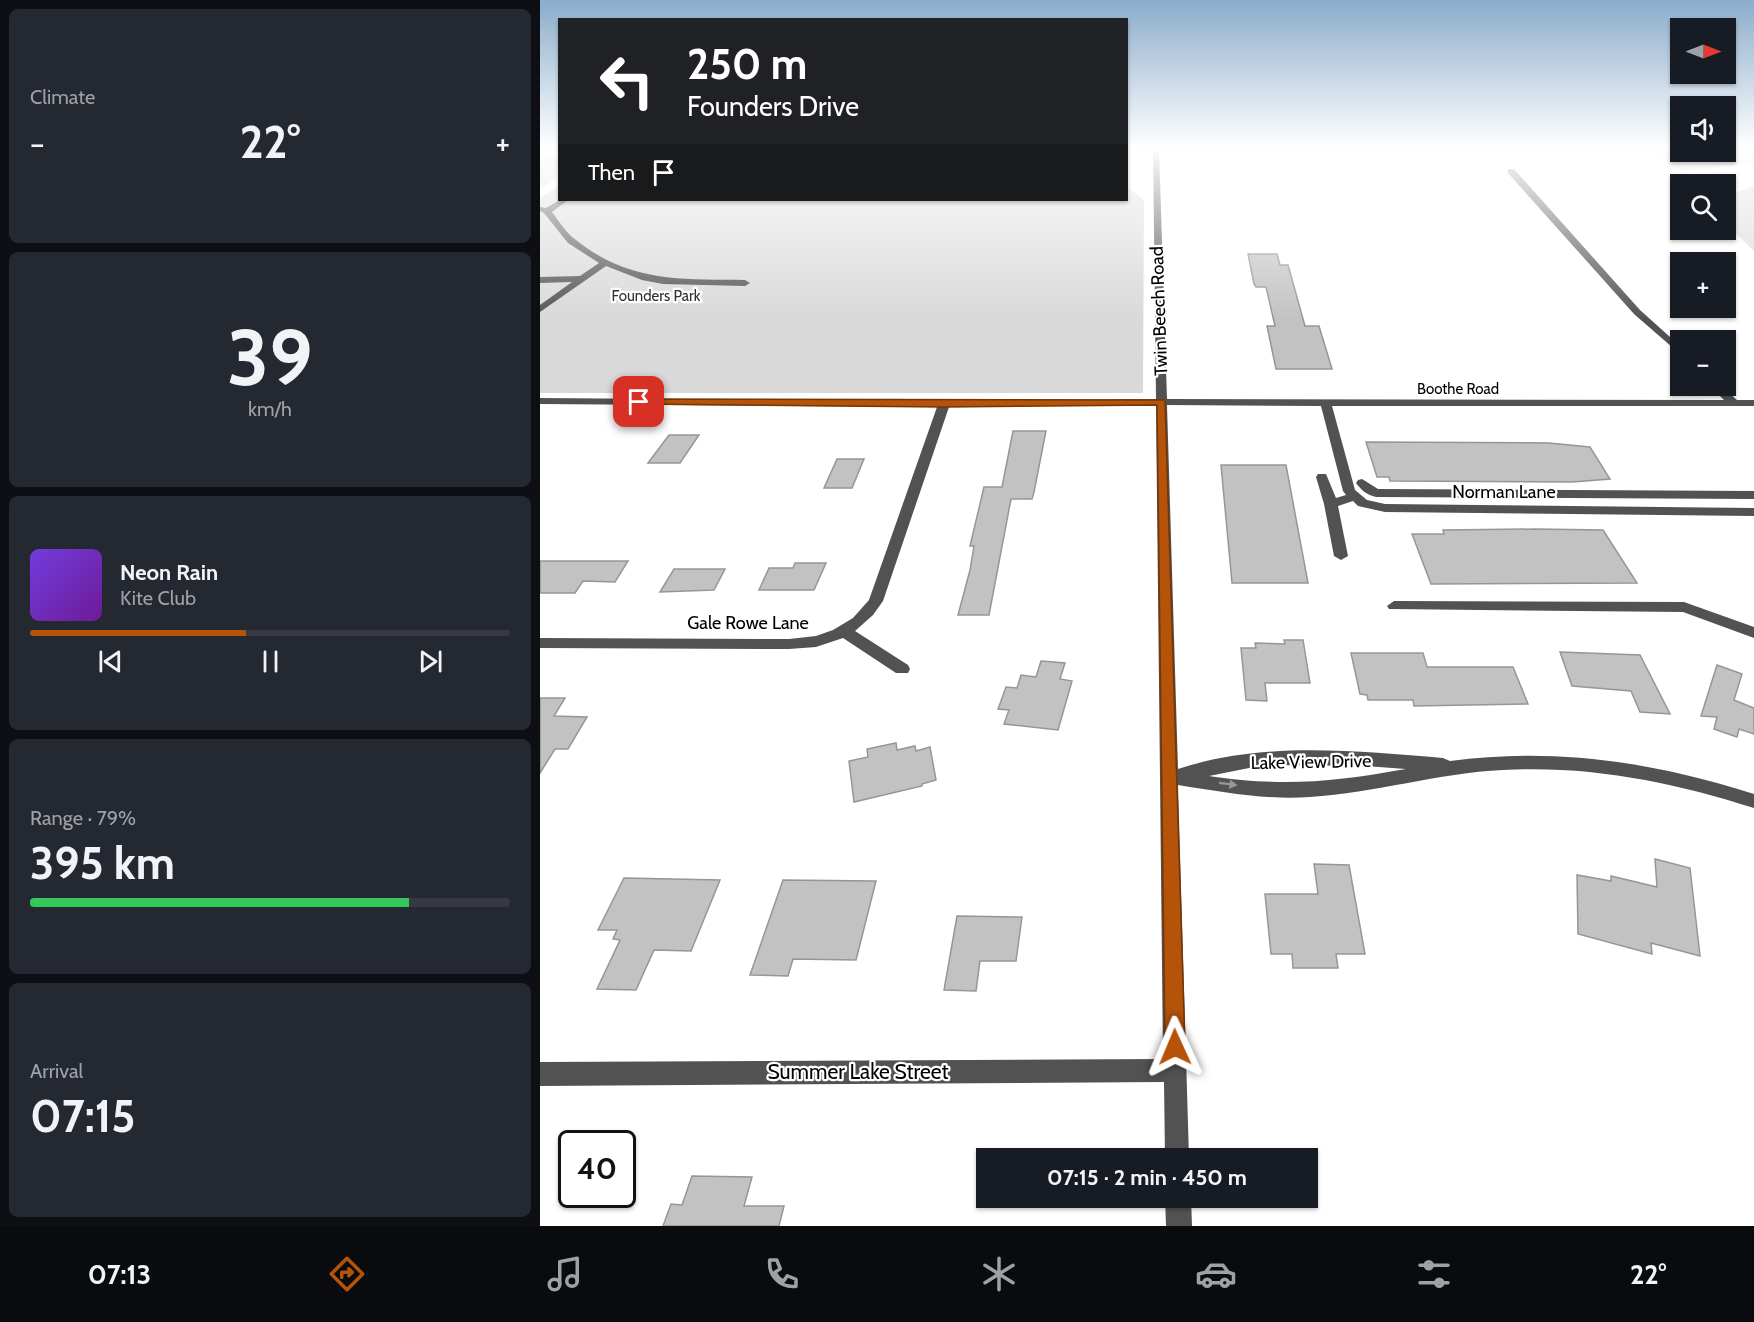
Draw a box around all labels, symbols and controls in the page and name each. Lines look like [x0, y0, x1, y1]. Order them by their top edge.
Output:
north arrow [1670, 18, 1736, 84]
map controls [1670, 18, 1736, 396]
text: 250 m [687, 38, 807, 90]
icon: left [588, 42, 666, 120]
text: Climate [30, 85, 95, 109]
text: Founders Drive [687, 90, 859, 123]
button: sound [1670, 96, 1736, 162]
text: 22° [240, 115, 300, 169]
text: − [30, 123, 45, 163]
text: + [495, 123, 510, 163]
icon: arrive [647, 156, 680, 189]
text: Then [588, 159, 635, 186]
button: search [1670, 174, 1736, 240]
street label: Twin Beech Road [1146, 246, 1172, 376]
button: + [1670, 252, 1736, 318]
park label: Founders Park [611, 287, 701, 305]
text: 39 [227, 310, 313, 405]
button: − [1670, 330, 1736, 396]
pin [613, 376, 664, 427]
street label: Boothe Road [1417, 380, 1499, 398]
icon: arrive [622, 385, 655, 418]
text: km/h [248, 397, 292, 421]
street label: Norman Lane [1452, 481, 1556, 503]
text: Neon Rain [120, 559, 218, 586]
text: Kite Club [120, 586, 196, 610]
street label: Gale Rowe Lane [687, 612, 809, 634]
icon: previous [94, 645, 127, 678]
icon: pause [254, 645, 287, 678]
icon: next [414, 645, 447, 678]
street label: Lake View Drive [1250, 750, 1372, 774]
one-way arrow [1218, 779, 1237, 789]
text: Range · 79% [30, 806, 136, 830]
text: 395 km [30, 836, 175, 890]
position arrow [1143, 1015, 1207, 1079]
text: Arrival [30, 1059, 83, 1083]
street label: Summer Lake Street [767, 1059, 949, 1084]
text: 07:15 [30, 1089, 135, 1143]
speed limit sign: 40 [558, 1130, 636, 1208]
text: 07:15 · 2 min · 450 m [1047, 1164, 1247, 1191]
icon: directions [326, 1253, 368, 1295]
icon: music [544, 1253, 586, 1295]
icon: phone [761, 1253, 803, 1295]
icon: climate [978, 1253, 1020, 1295]
icon: car [1195, 1253, 1237, 1295]
icon: filters [1413, 1253, 1455, 1295]
text: 07:13 [88, 1258, 151, 1291]
text: 22° [1630, 1258, 1666, 1291]

